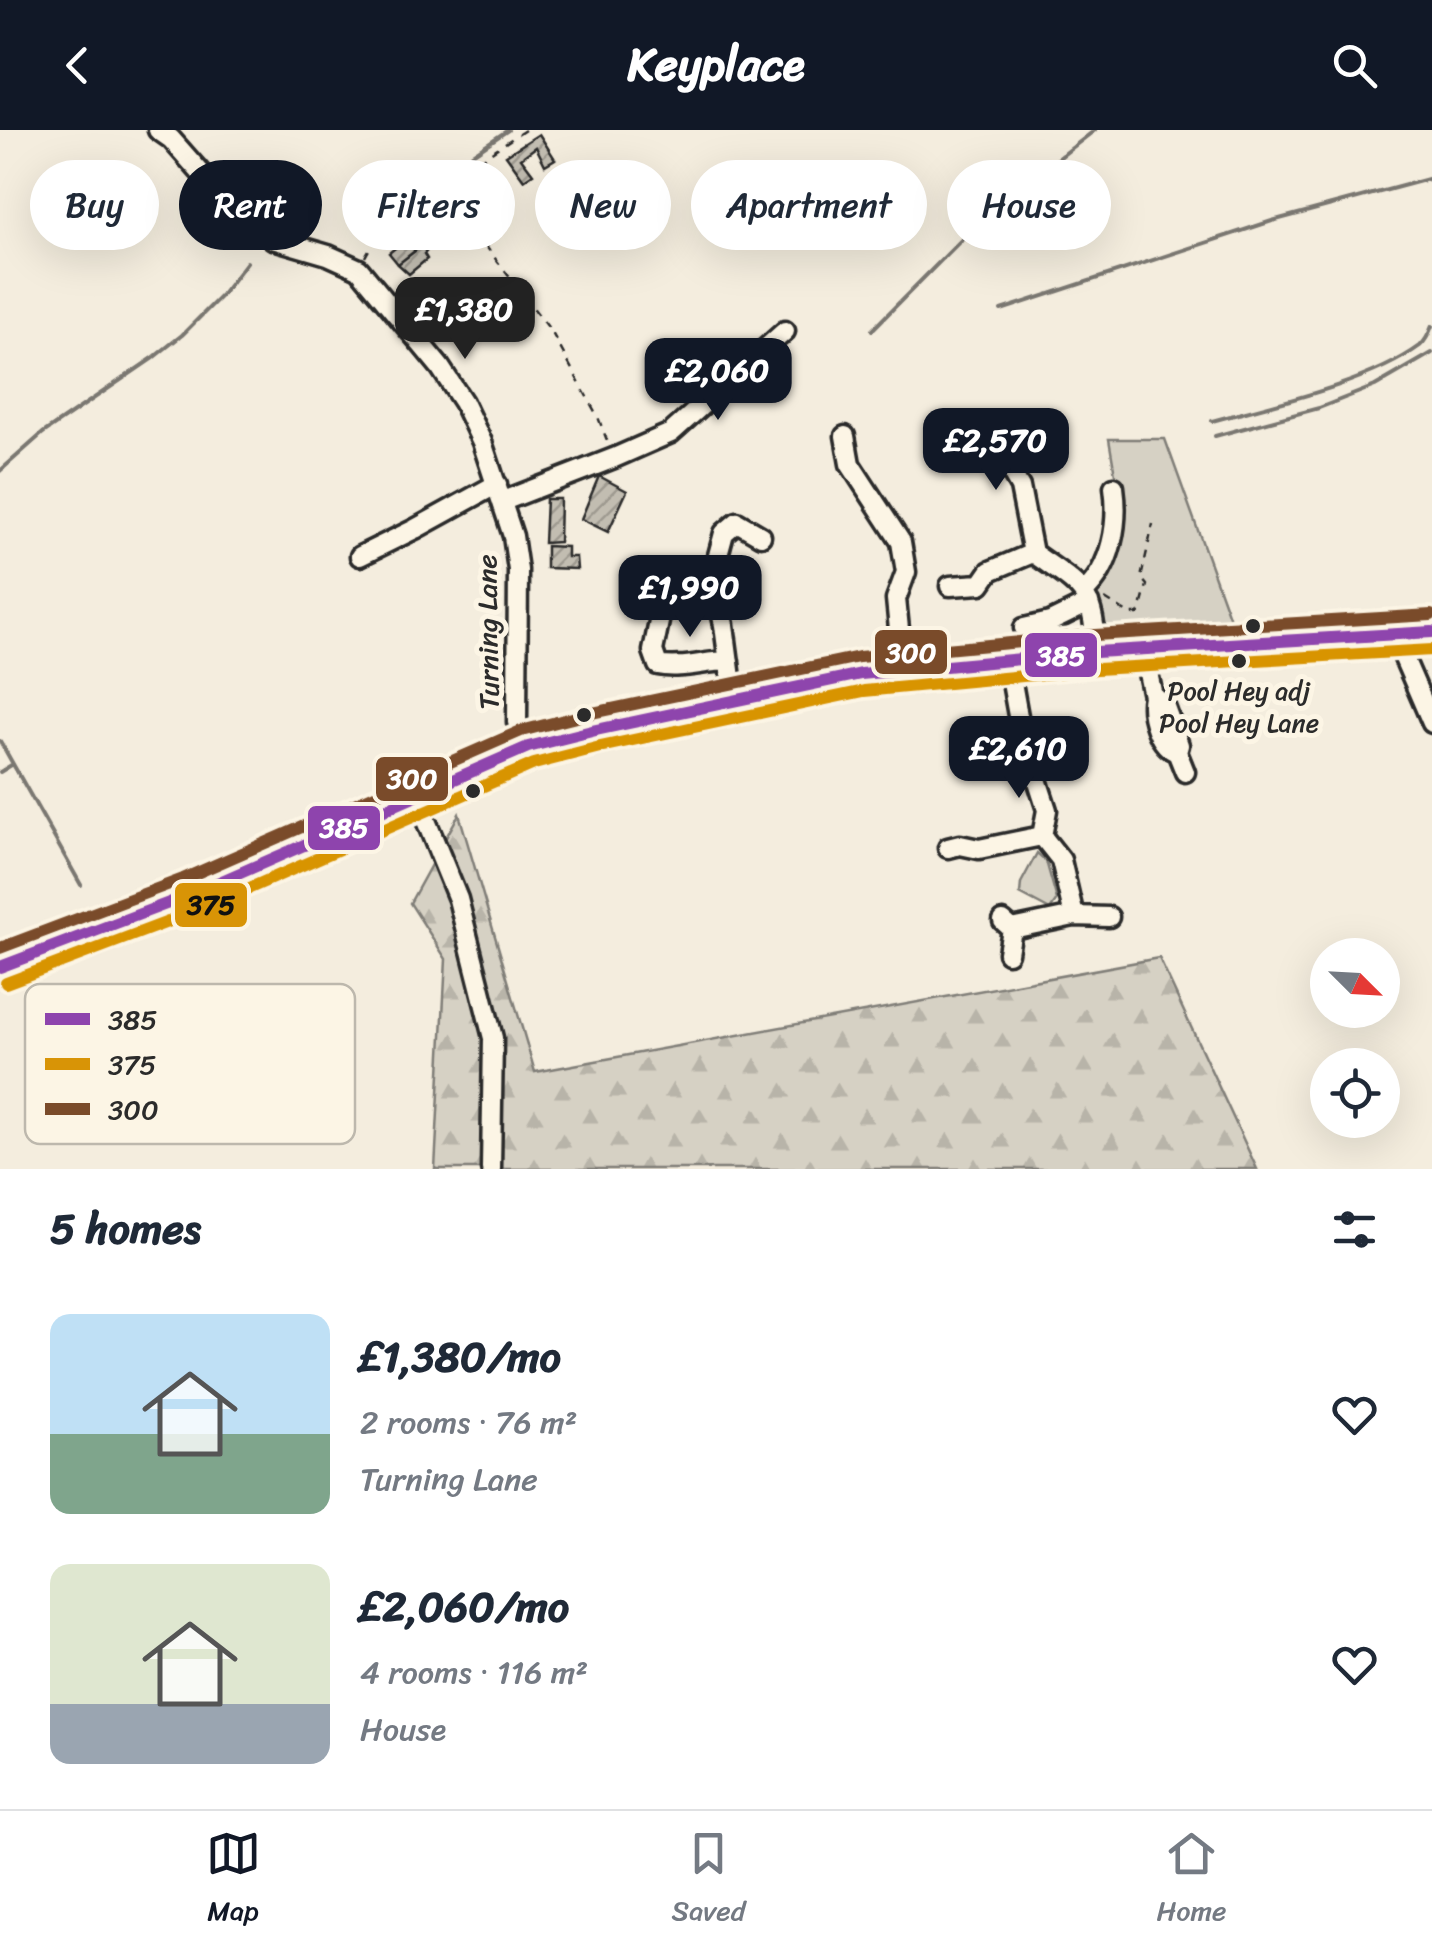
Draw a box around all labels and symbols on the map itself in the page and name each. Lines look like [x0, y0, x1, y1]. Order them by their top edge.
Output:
pin: £1,380 [384, 277, 546, 362]
pin: £2,060 [637, 338, 799, 423]
pin: £2,570 [915, 408, 1077, 493]
street label: Turning Lane [462, 554, 514, 710]
pin: £1,990 [609, 555, 771, 640]
unlabelled marker [1243, 616, 1263, 636]
line badge: 300 [873, 628, 949, 676]
text: 300 [885, 628, 937, 677]
line badge: 385 [1023, 631, 1099, 679]
text: 385 [1035, 631, 1086, 680]
marker: Pool Hey adj Pool Hey Lane [1229, 651, 1249, 671]
place label: Pool Hey adj Pool Hey Lane [1159, 668, 1319, 746]
unlabelled marker [574, 705, 594, 725]
pin: £2,610 [938, 716, 1100, 801]
text: 300 [386, 754, 438, 803]
line badge: 300 [374, 755, 450, 803]
unlabelled marker [463, 781, 483, 801]
text: 385 [318, 803, 369, 852]
line badge: 385 [306, 804, 382, 852]
text: 375 [186, 880, 235, 929]
line badge: 375 [173, 881, 249, 929]
north arrow [1310, 938, 1400, 1028]
legend [25, 984, 355, 1144]
text: 385 [108, 995, 157, 1044]
text: 375 [108, 1040, 156, 1089]
text: 300 [108, 1085, 159, 1134]

